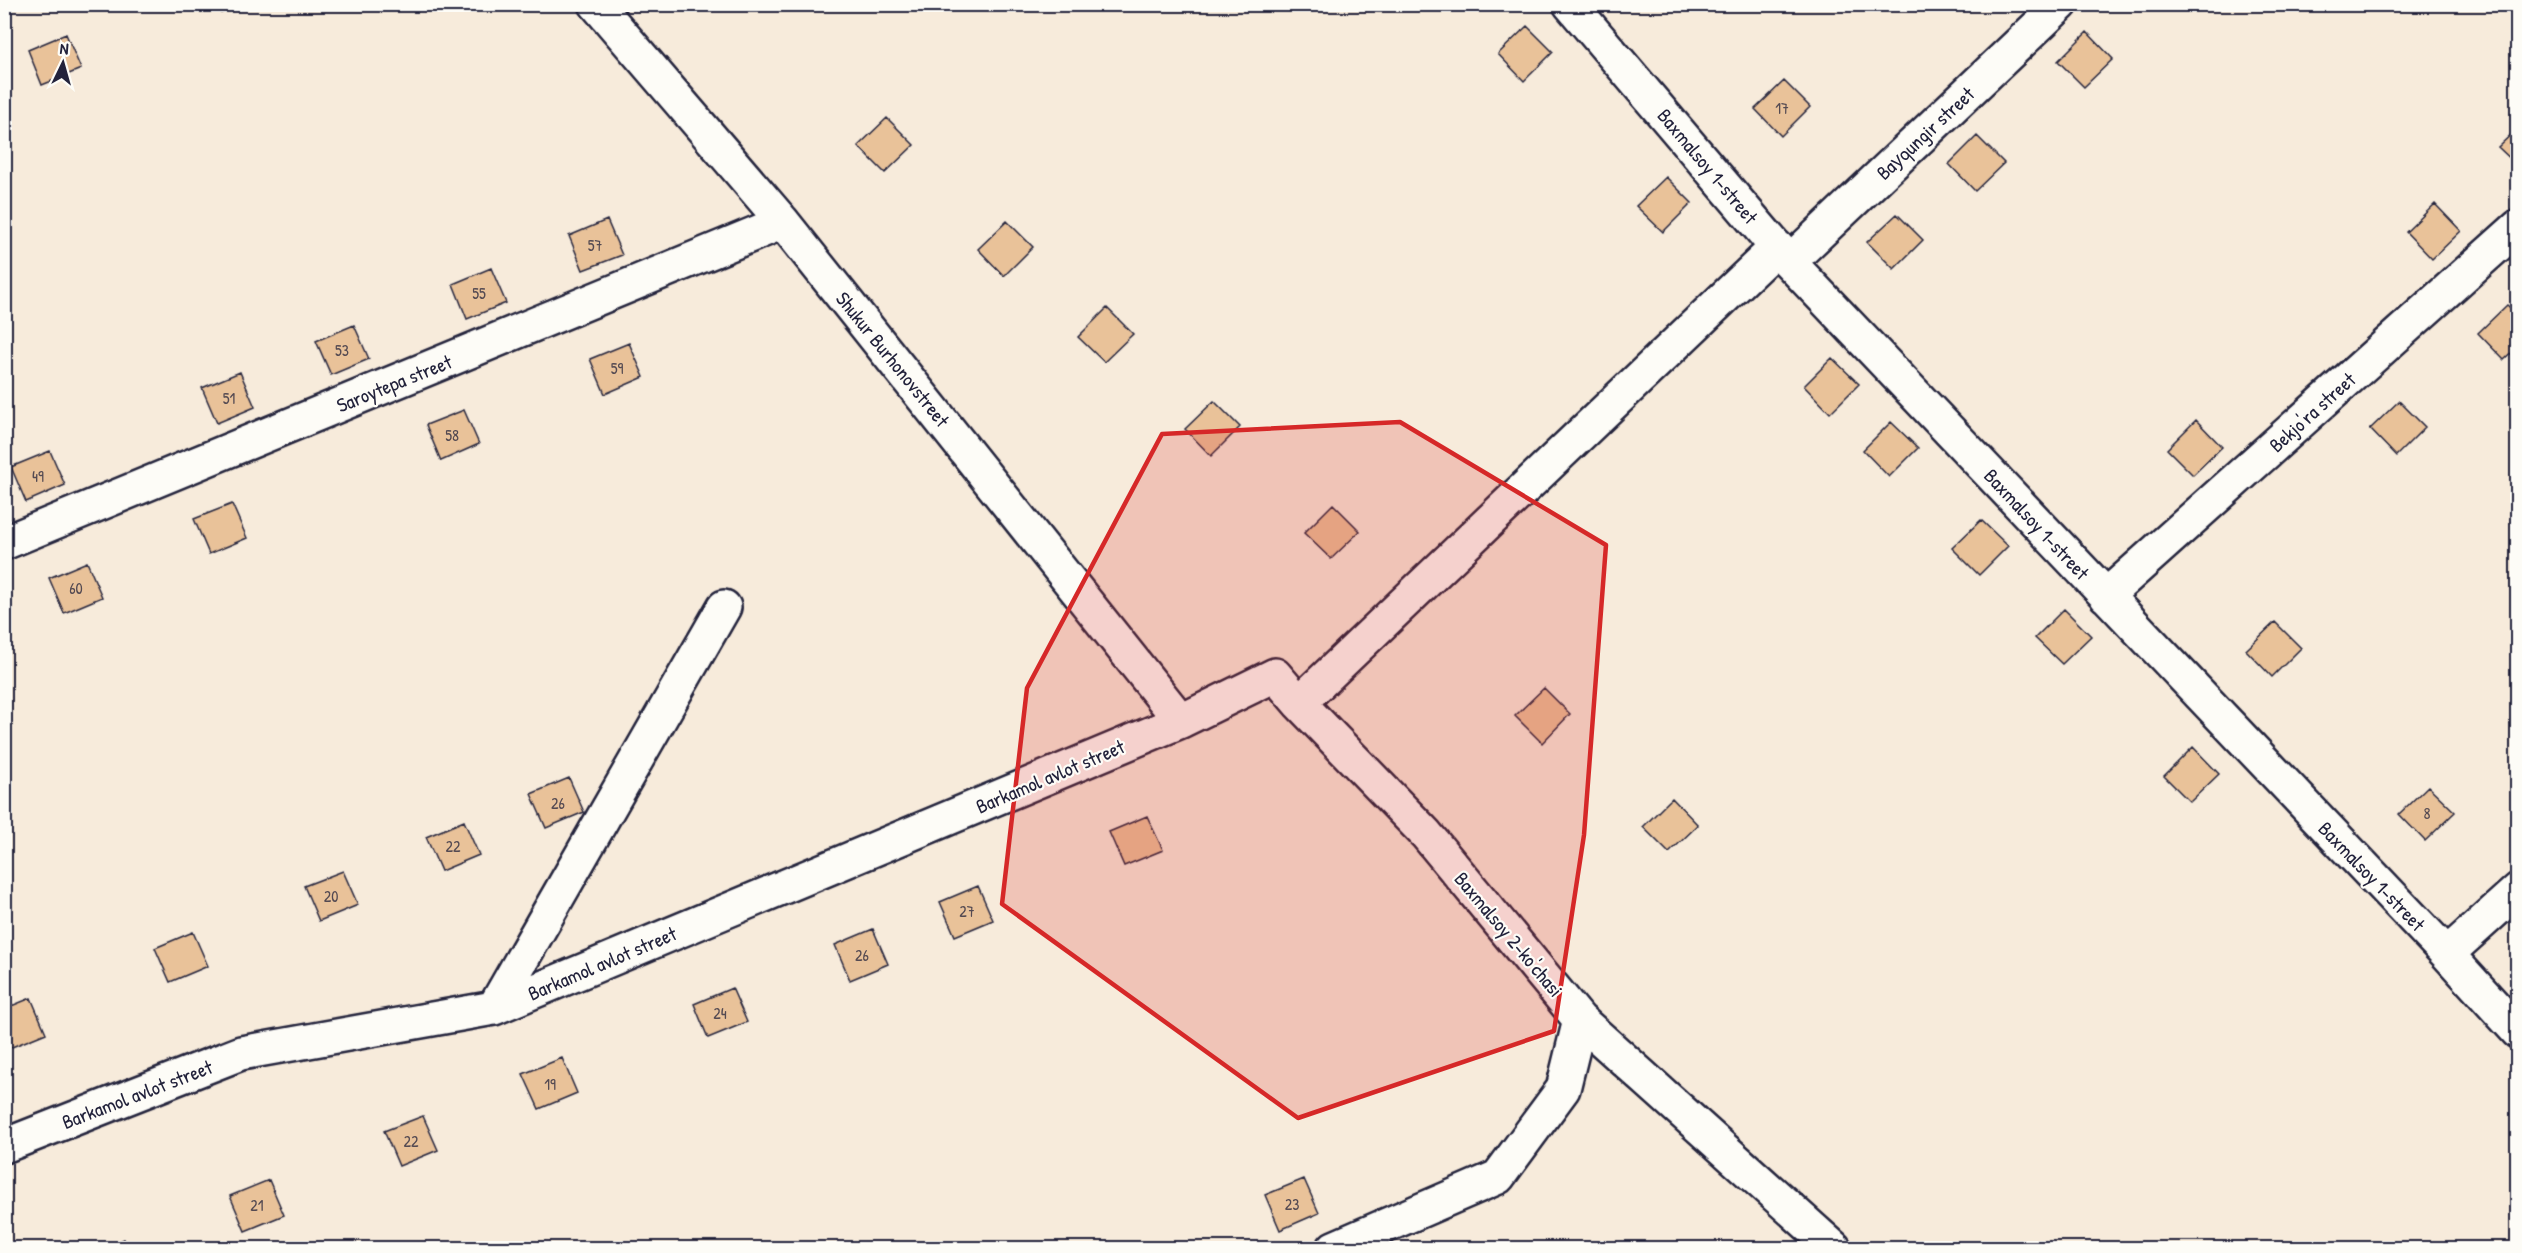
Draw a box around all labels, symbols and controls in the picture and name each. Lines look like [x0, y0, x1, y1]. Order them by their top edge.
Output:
north arrow [33, 33, 93, 93]
text: N [59, 37, 70, 59]
street label: Baуqungir street [1870, 80, 1981, 186]
house number: 17 [1775, 97, 1789, 119]
street label: Baxmalsoy 1-street [1652, 103, 1765, 230]
house number: 57 [588, 234, 602, 256]
house number: 55 [472, 282, 486, 304]
street label: Shukur Burhonovstreet [830, 286, 957, 433]
house number: 53 [335, 339, 349, 361]
street label: Saroytepa street [332, 347, 457, 418]
house number: 59 [611, 357, 623, 379]
street label: Bekjo'ra street [2263, 365, 2362, 458]
house number: 51 [223, 387, 235, 409]
house number: 58 [445, 424, 459, 446]
street label: Baxmalsoy 1-street [1978, 463, 2096, 586]
house number: 49 [32, 465, 44, 487]
house number: 60 [69, 577, 83, 599]
street label: Barkamol avlot street [971, 732, 1130, 820]
house number: 26 [551, 792, 565, 814]
house number: 8 [2424, 802, 2431, 824]
street label: Baxmalsoy 1-street [2313, 815, 2432, 938]
house number: 22 [446, 835, 461, 857]
street label: Baxmalsoy 2-ko'chasi [1449, 866, 1569, 1002]
house number: 20 [324, 885, 338, 907]
house number: 27 [959, 900, 975, 922]
street label: Barkamol avlot street [523, 919, 682, 1007]
house number: 26 [855, 944, 869, 966]
house number: 24 [713, 1002, 727, 1024]
street label: Barkamol avlot street [58, 1052, 217, 1135]
house number: 19 [544, 1073, 556, 1095]
house number: 22 [404, 1130, 419, 1152]
house number: 23 [1285, 1193, 1299, 1215]
house number: 21 [250, 1194, 264, 1216]

